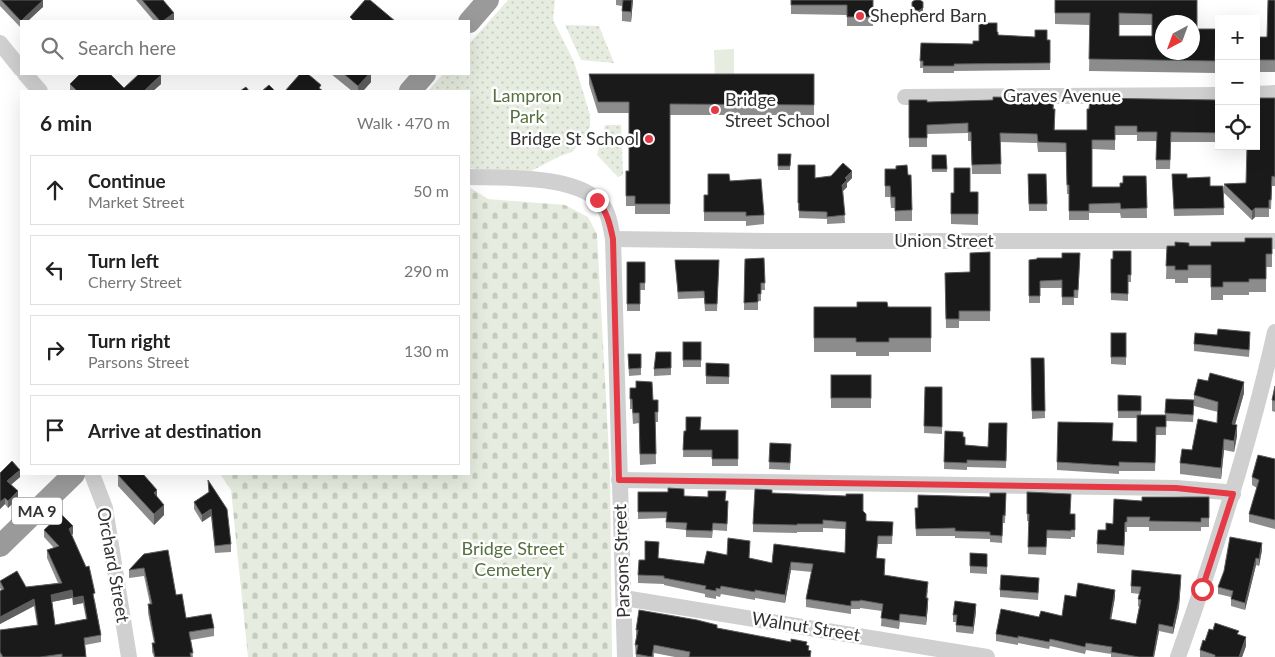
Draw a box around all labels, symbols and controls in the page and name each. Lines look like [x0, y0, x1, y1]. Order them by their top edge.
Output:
place label: Shepherd Barn [870, 4, 987, 26]
marker: Shepherd Barn [854, 10, 866, 22]
north arrow [1155, 15, 1200, 60]
map controls [1215, 15, 1260, 150]
button: + [1215, 15, 1260, 60]
search box [20, 20, 470, 75]
icon: search [38, 34, 66, 62]
text: Search here [78, 36, 176, 59]
button: − [1215, 60, 1260, 105]
park label: Lampron Park [492, 84, 562, 127]
street label: Graves Avenue [1003, 84, 1121, 106]
place label: Bridge Street School [725, 88, 830, 131]
marker: Bridge Street School [709, 104, 721, 116]
button: locate [1215, 105, 1260, 150]
text: 6 min [40, 110, 92, 135]
text: Walk · 470 m [357, 113, 450, 132]
place label: Bridge St School [510, 127, 639, 149]
marker: Bridge St School [643, 133, 655, 145]
text: Continue [88, 169, 166, 192]
icon: ahead [41, 176, 69, 204]
text: 50 m [413, 181, 449, 200]
route end [586, 189, 609, 212]
text: Market Street [88, 192, 184, 211]
street label: Union Street [894, 229, 994, 251]
text: Turn left [88, 249, 159, 272]
icon: left [41, 256, 69, 284]
text: 290 m [404, 261, 449, 280]
text: Cherry Street [88, 272, 182, 291]
text: Turn right [88, 329, 170, 352]
icon: right [41, 336, 69, 364]
text: 130 m [404, 341, 449, 360]
text: Parsons Street [88, 352, 189, 371]
icon: arrive [41, 416, 69, 444]
text: Arrive at destination [88, 419, 261, 442]
road number: MA 9 [12, 498, 62, 524]
street label: Parsons Street [608, 503, 634, 618]
street label: Orchard Street [93, 506, 135, 625]
park label: Bridge Street Cemetery [461, 537, 565, 580]
route start [1191, 578, 1214, 601]
street label: Walnut Street [750, 607, 862, 646]

